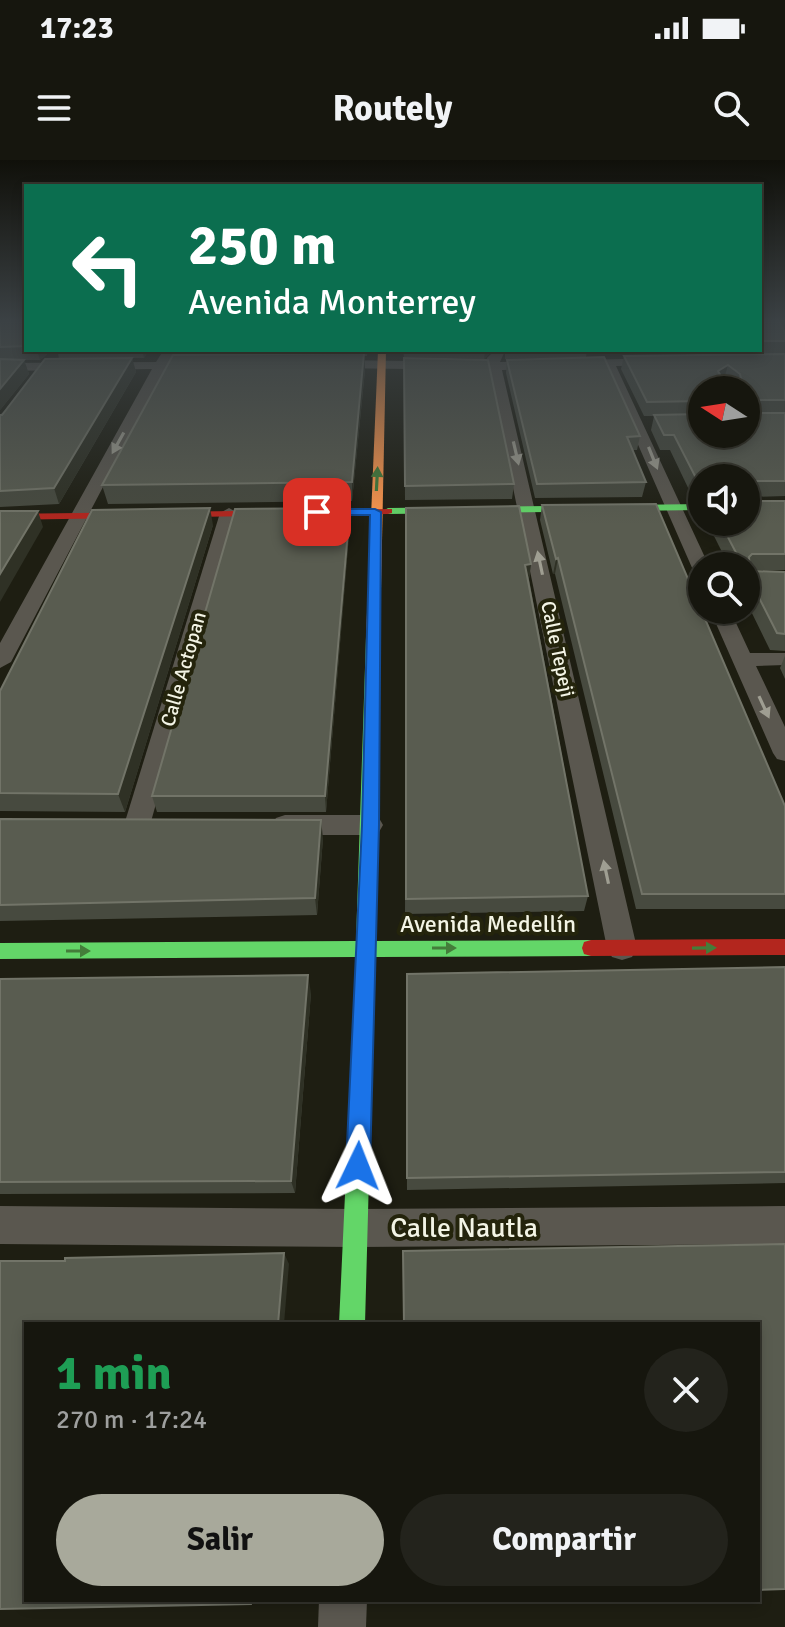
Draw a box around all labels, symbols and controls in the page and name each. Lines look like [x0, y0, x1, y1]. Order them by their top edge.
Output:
text: 17:23 [40, 10, 114, 47]
icon: menu [32, 86, 76, 130]
text: Routely [333, 86, 452, 131]
icon: search [709, 86, 753, 130]
text: 250 m [188, 211, 336, 280]
icon: left [56, 216, 160, 320]
text: Avenida Monterrey [188, 280, 476, 325]
north arrow [688, 376, 760, 448]
map controls [688, 376, 760, 624]
one-way arrow [112, 432, 126, 454]
one-way arrow [510, 441, 523, 466]
one-way arrow [646, 446, 659, 470]
button: sound [688, 464, 760, 536]
one-way arrow [371, 466, 384, 491]
pin [283, 478, 351, 546]
icon: arrive [295, 490, 339, 534]
one-way arrow [533, 550, 546, 575]
button: search [688, 552, 760, 624]
street label: Calle Tepeji [535, 599, 580, 699]
street label: Calle Actopan [155, 609, 212, 729]
one-way arrow [757, 695, 771, 718]
one-way arrow [599, 859, 612, 884]
street label: Avenida Medellín [400, 909, 576, 939]
one-way arrow [432, 942, 457, 954]
one-way arrow [692, 942, 717, 954]
one-way arrow [66, 944, 91, 957]
position arrow [316, 1124, 400, 1208]
street label: Calle Nautla [390, 1211, 538, 1245]
text: 1 min [56, 1344, 172, 1403]
button: close [644, 1348, 728, 1432]
text: 270 m · 17:24 [56, 1404, 207, 1436]
button: Salir [56, 1494, 384, 1586]
button: Compartir [400, 1494, 728, 1586]

